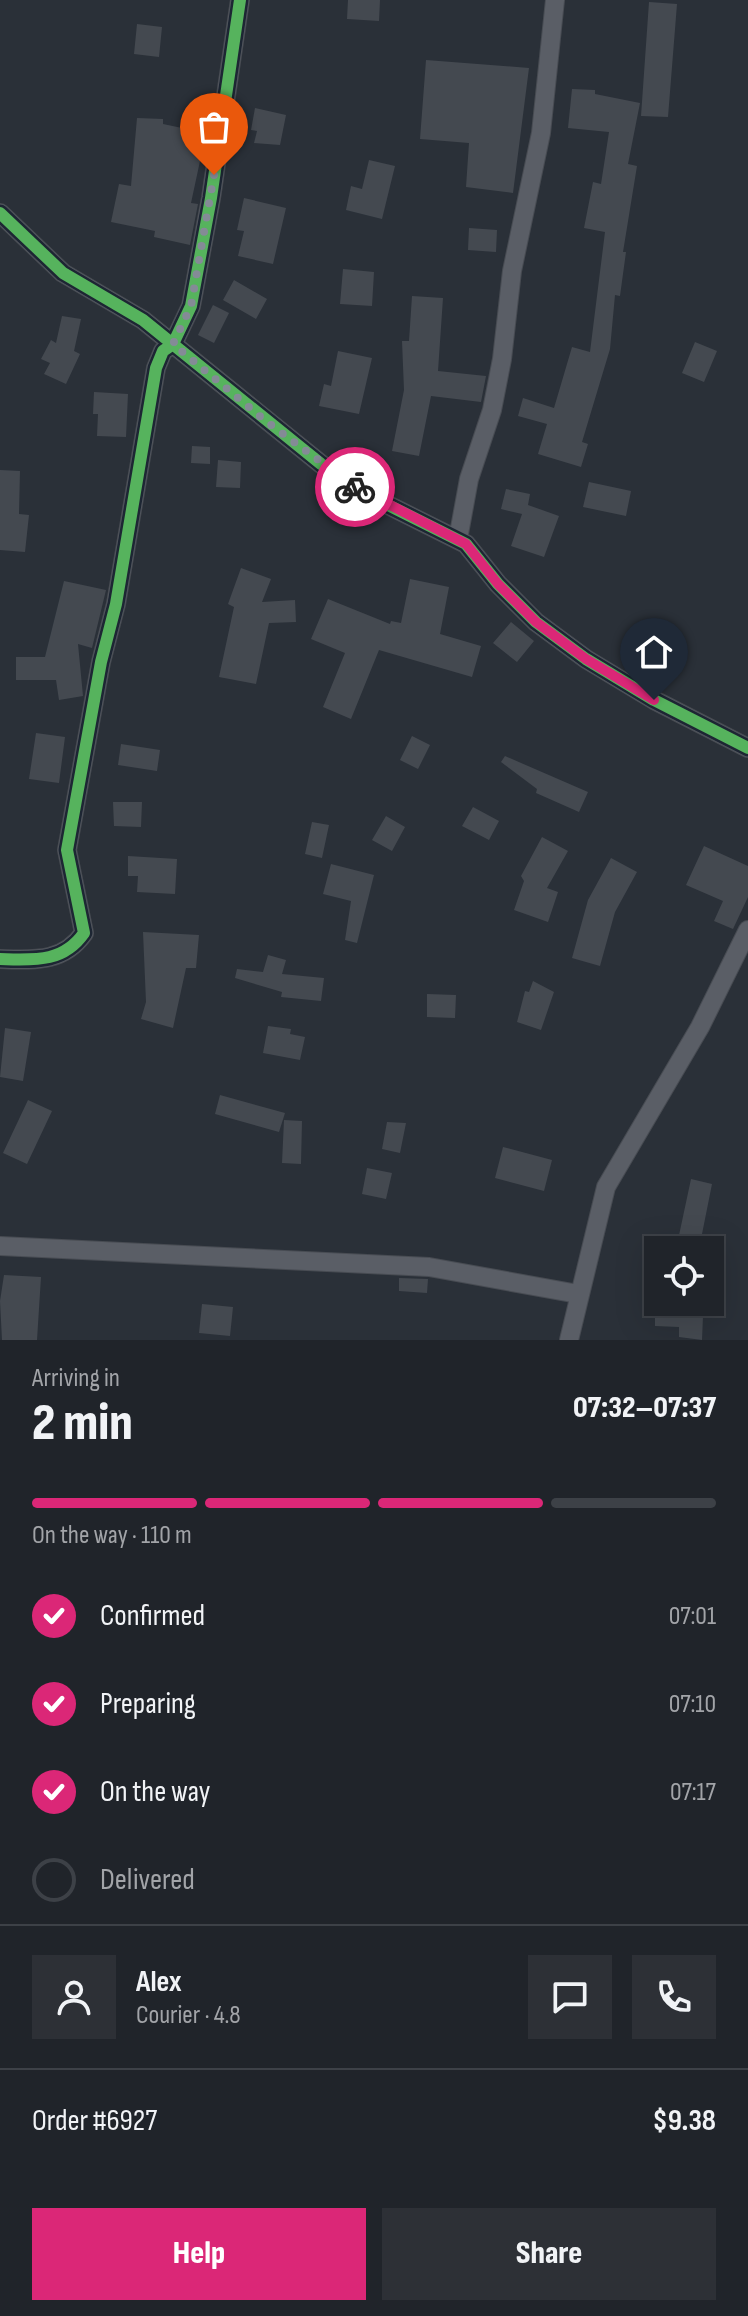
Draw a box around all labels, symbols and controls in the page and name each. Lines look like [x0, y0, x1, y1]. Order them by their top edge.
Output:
pin [180, 93, 248, 175]
icon: bag [192, 105, 236, 149]
courier [315, 447, 395, 527]
icon: bike [333, 465, 377, 509]
pin [620, 618, 688, 700]
icon: home [632, 630, 676, 674]
map controls [644, 1236, 724, 1316]
button: locate [644, 1236, 724, 1316]
text: Arriving in [32, 1363, 120, 1394]
text: 07:32–07:37 [573, 1390, 716, 1426]
text: 2 min [32, 1392, 133, 1455]
text: On the way · 110 m [32, 1520, 192, 1551]
icon: check [32, 1594, 76, 1638]
text: Confirmed [100, 1598, 205, 1634]
text: 07:01 [669, 1601, 716, 1632]
icon: check [32, 1682, 76, 1726]
text: Preparing [100, 1686, 196, 1722]
text: 07:10 [669, 1689, 716, 1720]
icon: check [32, 1770, 76, 1814]
text: On the way [100, 1774, 210, 1810]
text: 07:17 [670, 1777, 716, 1808]
text: Delivered [100, 1862, 195, 1898]
button: person [32, 1955, 116, 2039]
button: chat [528, 1955, 612, 2039]
button: phone [632, 1955, 716, 2039]
text: Alex [136, 1964, 182, 2000]
text: Courier · 4.8 [136, 2000, 241, 2031]
text: Order #6927 [32, 2103, 157, 2139]
text: $9.38 [652, 2103, 716, 2139]
button: Help [32, 2208, 366, 2300]
button: Share [382, 2208, 716, 2300]

